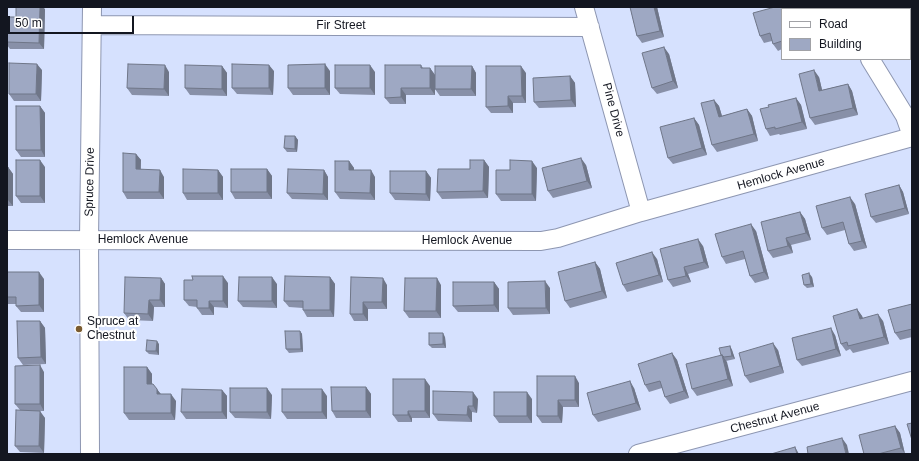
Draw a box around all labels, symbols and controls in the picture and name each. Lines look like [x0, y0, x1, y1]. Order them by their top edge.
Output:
scale bar [10, 8, 136, 34]
legend [781, 8, 911, 60]
text: 50 m [15, 16, 42, 30]
text: Road [819, 17, 848, 31]
street label: Fir Street [316, 19, 366, 33]
text: Building [819, 37, 862, 51]
street label: Pine Drive [599, 81, 627, 139]
street label: Spruce Drive [82, 147, 98, 217]
street label: Hemlock Avenue [736, 155, 826, 193]
street label: Hemlock Avenue [98, 233, 188, 247]
street label: Hemlock Avenue [422, 234, 512, 248]
place label: Spruce at Chestnut [87, 315, 138, 343]
marker: Spruce at Chestnut [74, 324, 84, 334]
street label: Chestnut Avenue [729, 399, 821, 437]

